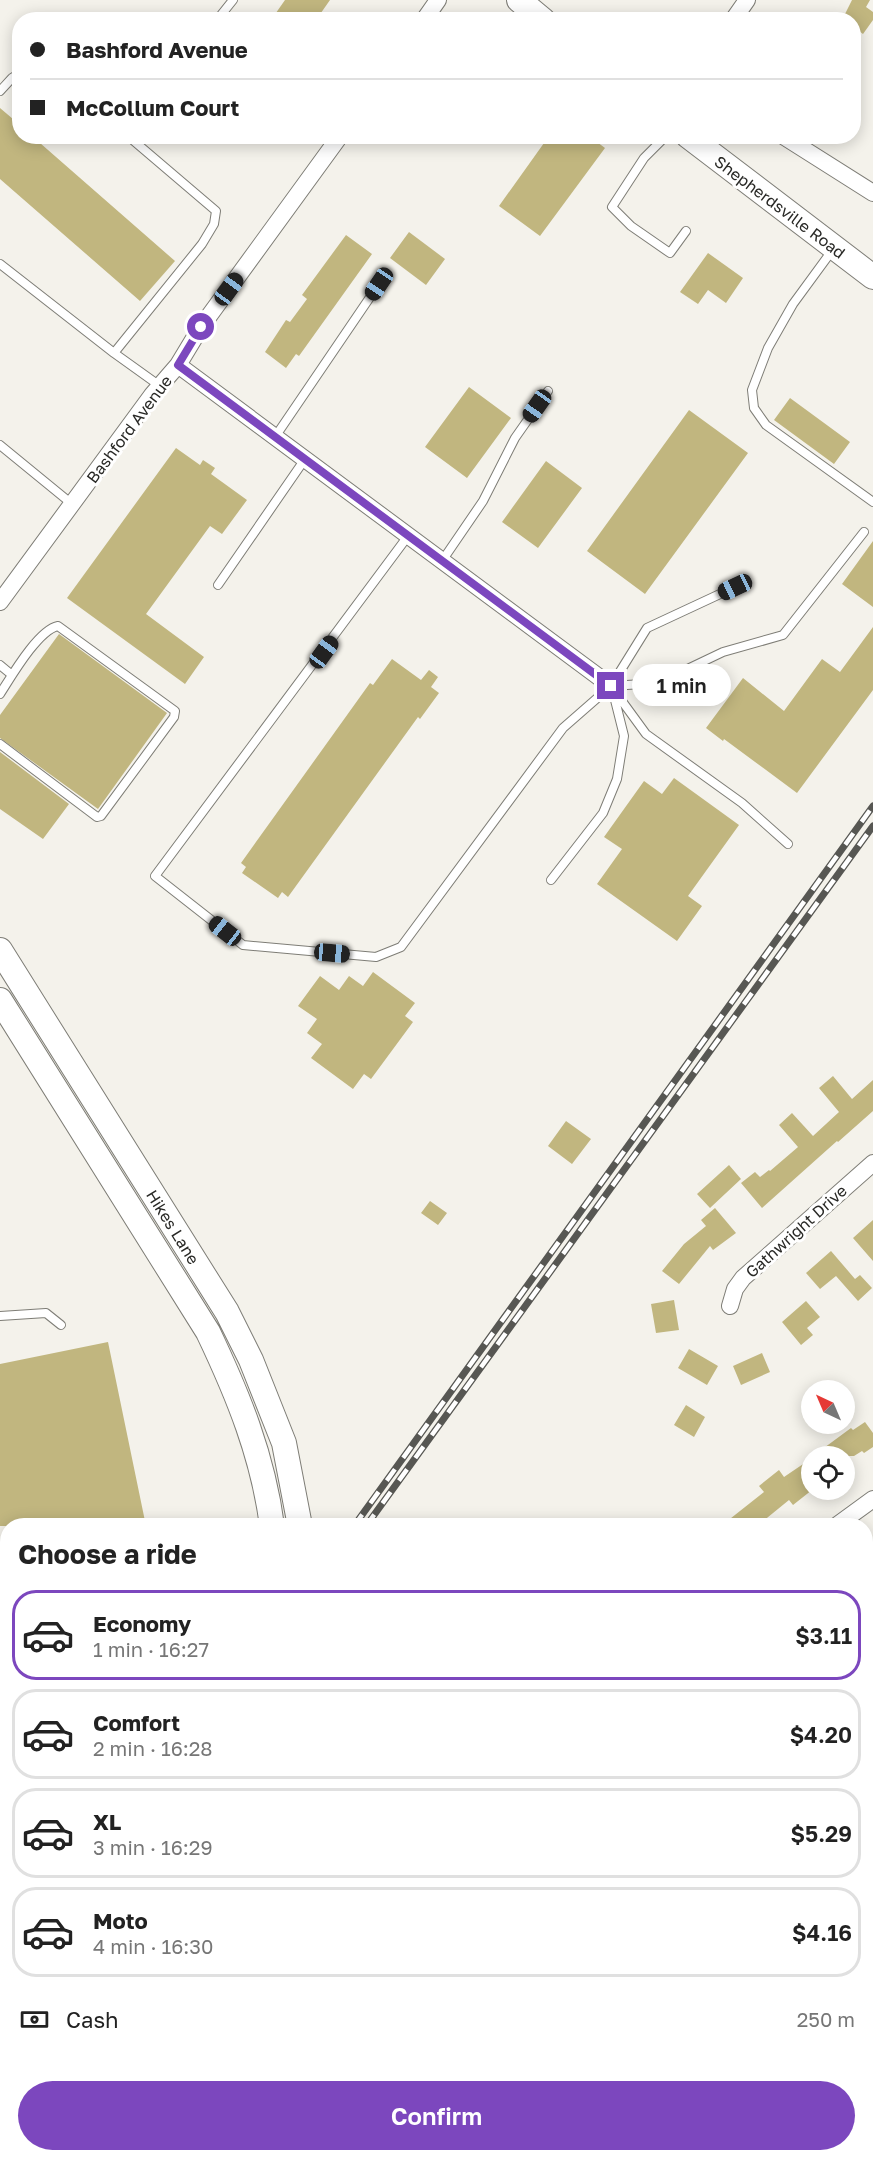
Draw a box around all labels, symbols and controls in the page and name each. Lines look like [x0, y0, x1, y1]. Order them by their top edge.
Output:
text: Bashford Avenue [66, 36, 248, 63]
text: McCollum Court [66, 94, 239, 121]
street label: Shepherdsville Road [711, 151, 849, 263]
car [361, 264, 397, 304]
car [211, 269, 247, 309]
route start [187, 313, 214, 340]
street label: Bashford Avenue [82, 371, 176, 487]
car [519, 386, 555, 426]
car [715, 571, 755, 603]
car [306, 632, 342, 672]
callout: 1 min [632, 665, 731, 707]
route end [597, 672, 624, 699]
text: 1 min [656, 673, 707, 697]
car [205, 913, 245, 949]
car [313, 942, 351, 964]
street label: Gathwright Drive [741, 1180, 851, 1282]
street label: Hikes Lane [142, 1186, 204, 1268]
north arrow [801, 1380, 855, 1434]
map controls [801, 1380, 855, 1500]
button: locate [801, 1446, 855, 1500]
text: Choose a ride [18, 1538, 197, 1570]
icon: car [21, 1608, 75, 1662]
text: Economy [93, 1610, 191, 1637]
text: $3.11 [795, 1622, 852, 1649]
text: 1 min · 16:27 [93, 1637, 209, 1661]
icon: car [21, 1707, 75, 1761]
text: Comfort [93, 1709, 180, 1736]
text: $4.20 [790, 1721, 852, 1748]
text: 2 min · 16:28 [93, 1736, 213, 1760]
icon: car [21, 1806, 75, 1860]
text: XL [93, 1808, 121, 1835]
text: $5.29 [791, 1820, 852, 1847]
text: 3 min · 16:29 [93, 1835, 213, 1859]
icon: car [21, 1905, 75, 1959]
text: Moto [93, 1907, 148, 1934]
text: $4.16 [792, 1919, 852, 1946]
text: 4 min · 16:30 [93, 1934, 213, 1958]
icon: cash [18, 2003, 51, 2036]
text: Cash [66, 2006, 119, 2033]
text: 250 m [797, 2007, 855, 2031]
button: Confirm [18, 2081, 855, 2150]

